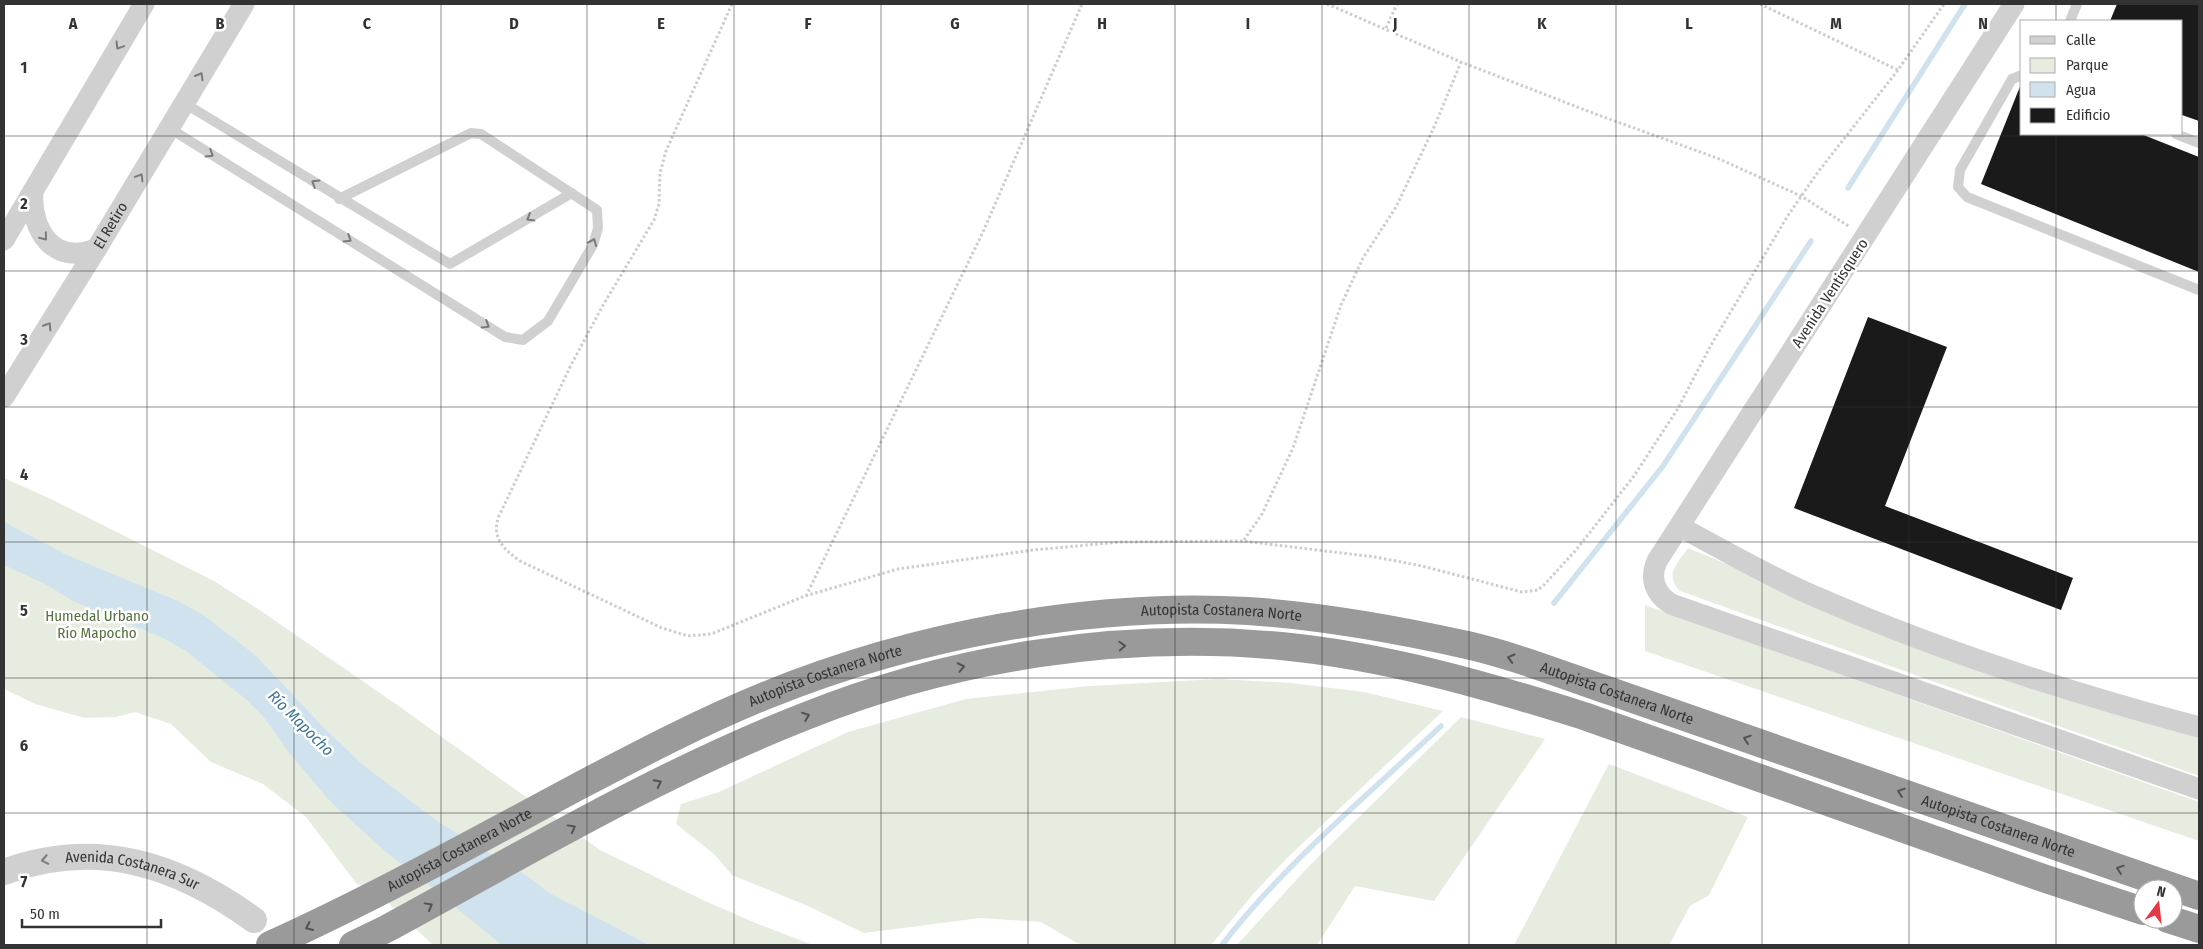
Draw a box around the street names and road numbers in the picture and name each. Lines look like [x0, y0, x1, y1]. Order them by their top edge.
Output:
street label: El Retiro [90, 199, 132, 252]
street label: Avenida Ventisquero [1788, 235, 1872, 351]
street label: Autopista Costanera Norte [1140, 601, 1303, 625]
street label: Autopista Costanera Norte [746, 641, 904, 711]
street label: Autopista Costanera Norte [1538, 658, 1696, 728]
street label: Autopista Costanera Norte [1919, 791, 2078, 861]
street label: Autopista Costanera Norte [384, 804, 535, 896]
street label: Avenida Costanera Sur [65, 848, 203, 894]

